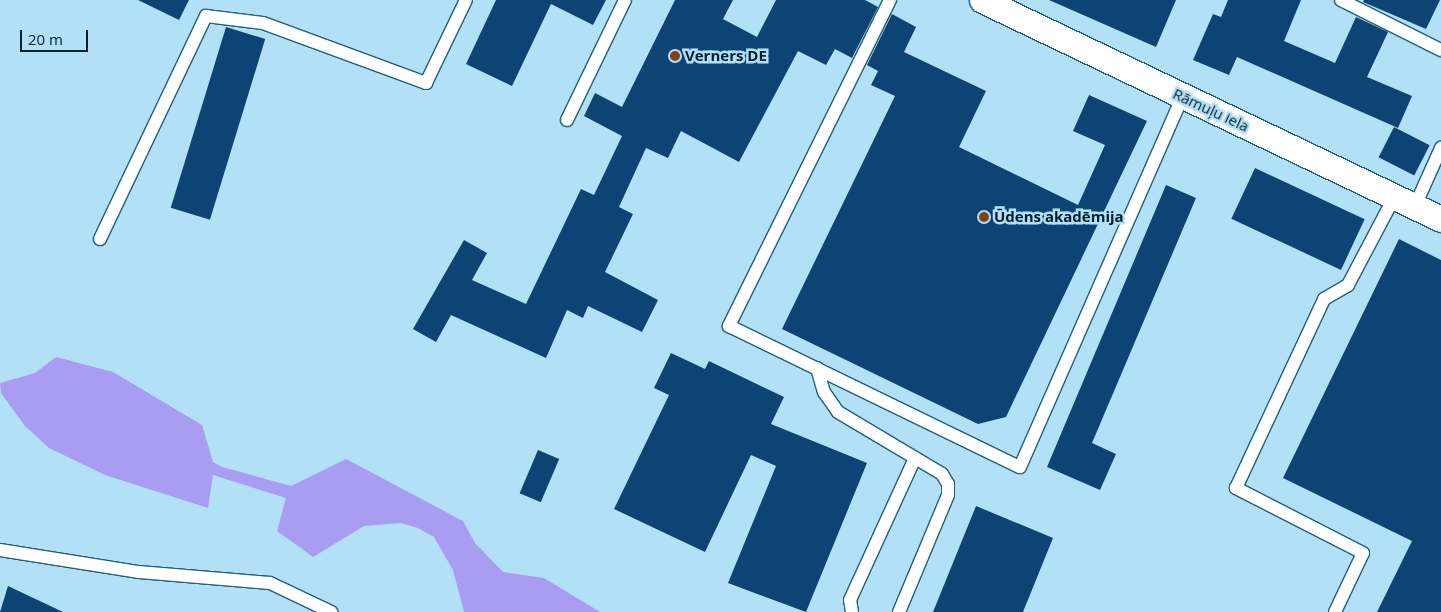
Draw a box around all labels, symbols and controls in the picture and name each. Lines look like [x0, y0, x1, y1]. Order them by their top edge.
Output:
scale bar [22, 20, 90, 52]
text: 20 m [28, 29, 63, 49]
place label: Verners DE [685, 47, 767, 65]
marker: Verners DE [669, 50, 681, 62]
street label: Rāmuļu iela [1170, 85, 1252, 135]
place label: Ūdens akadēmija [994, 208, 1124, 226]
marker: Ūdens akadēmija [978, 211, 990, 223]

